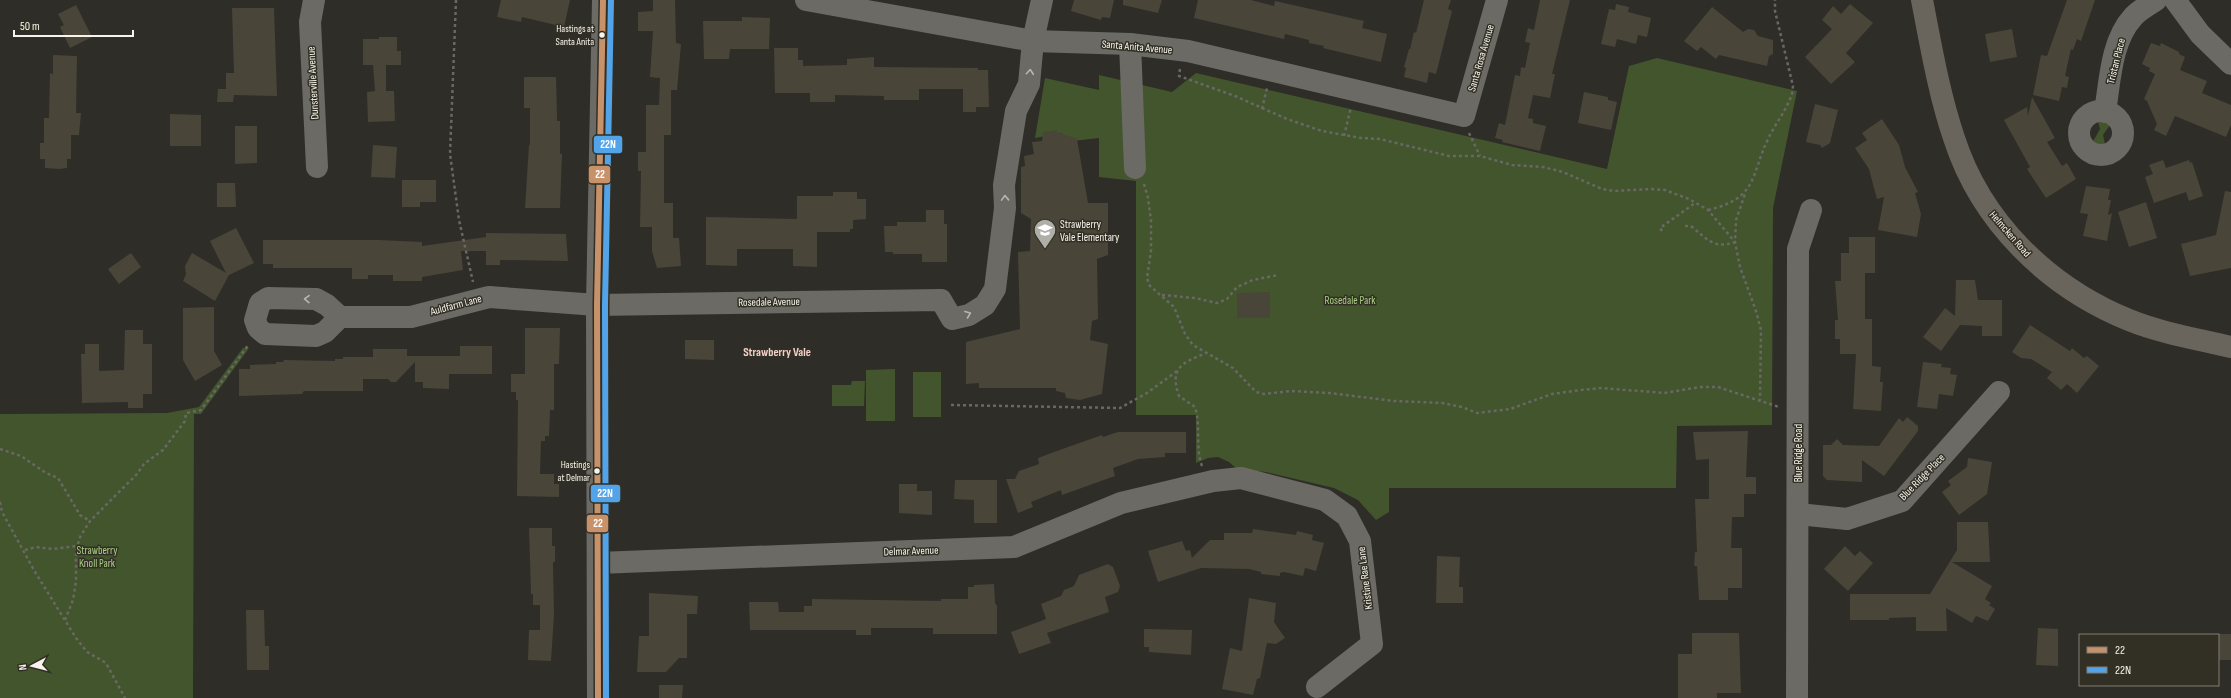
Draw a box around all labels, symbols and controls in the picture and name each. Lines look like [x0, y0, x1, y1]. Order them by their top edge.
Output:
scale bar [14, 12, 133, 38]
text: 50 m [20, 19, 40, 34]
place label: Hastings at Santa Anita [556, 23, 594, 48]
street label: Santa Rosa Avenue [1465, 23, 1497, 93]
marker: Hastings at Santa Anita [597, 30, 607, 40]
street label: Santa Anita Avenue [1101, 37, 1173, 57]
street label: Tristan Place [2104, 37, 2128, 85]
street label: Dunsterville Avenue [305, 46, 321, 120]
one-way arrow [1026, 69, 1035, 75]
line badge: 22N [593, 135, 623, 154]
text: 22N [600, 138, 616, 151]
line badge: 22 [588, 165, 611, 184]
text: 22 [595, 168, 605, 181]
one-way arrow [1001, 195, 1009, 201]
street label: Helmcken Road [1986, 208, 2034, 260]
school or university icon: Strawberry Vale Elementary [1032, 217, 1058, 250]
place label: Strawberry Vale Elementary [1060, 218, 1120, 244]
street label: Auldfarm Lane [428, 292, 483, 318]
park label: Rosedale Park [1324, 294, 1376, 307]
one-way arrow [304, 295, 310, 303]
street label: Rosedale Avenue [738, 295, 800, 309]
one-way arrow [964, 311, 971, 319]
district label: Strawberry Vale [743, 345, 811, 360]
street label: Blue Ridge Road [1792, 423, 1805, 482]
street label: Blue Ridge Place [1897, 451, 1947, 503]
place label: Hastings at Delmar [558, 459, 590, 484]
marker: Hastings at Delmar [592, 466, 602, 476]
line badge: 22N [590, 484, 621, 503]
text: 22N [597, 487, 613, 500]
line badge: 22 [586, 514, 609, 533]
text: 22 [593, 517, 603, 530]
park label: Strawberry Knoll Park [76, 544, 118, 570]
street label: Delmar Avenue [883, 544, 939, 558]
street label: Kristine Rae Lane [1355, 546, 1375, 610]
legend [2079, 634, 2219, 686]
text: 22 [2115, 643, 2125, 658]
north arrow [12, 646, 52, 686]
text: N [16, 663, 29, 671]
text: 22N [2115, 663, 2131, 678]

